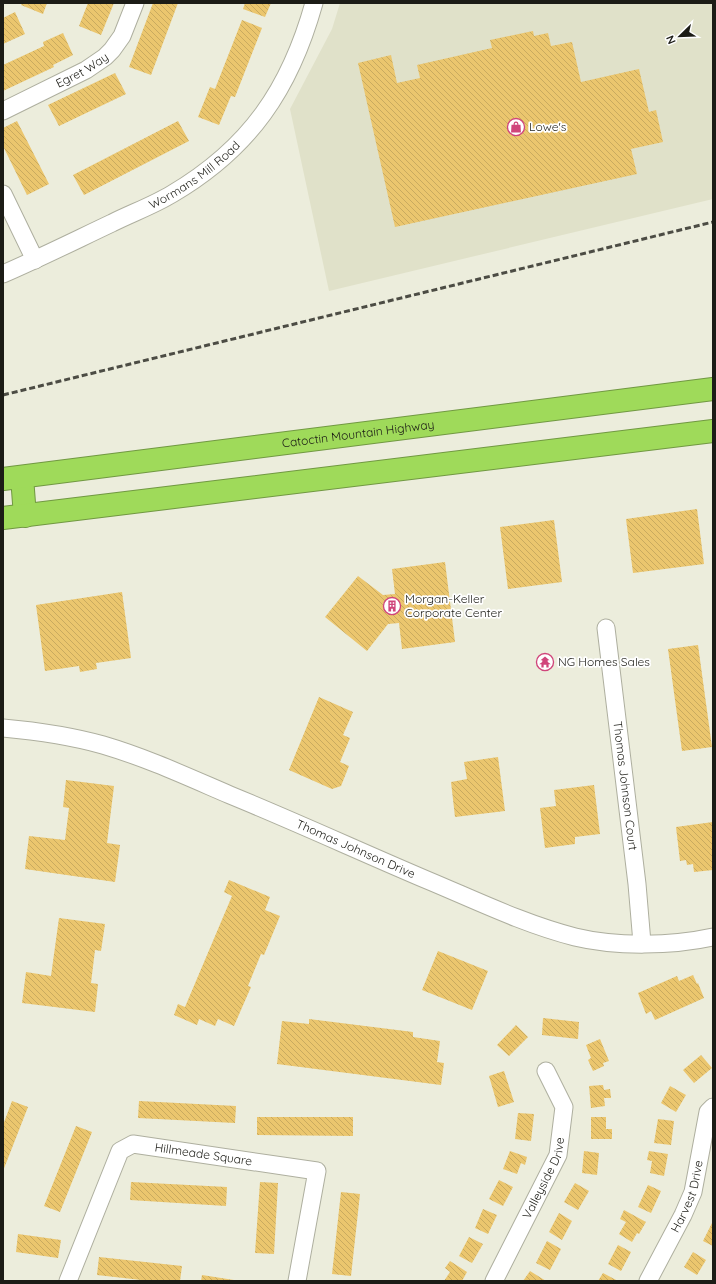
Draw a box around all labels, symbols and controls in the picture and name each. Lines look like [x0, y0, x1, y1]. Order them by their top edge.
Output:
north arrow [660, 16, 700, 56]
text: N [663, 33, 679, 46]
street label: Egret Way [53, 49, 111, 91]
shop icon: Lowe's [506, 117, 526, 137]
place label: Lowe's [529, 119, 567, 134]
street label: Wormans Mill Road [146, 138, 243, 212]
street label: Catoctin Mountain Highway [281, 416, 435, 451]
place label: Morgan-Keller Corporate Center [405, 591, 502, 620]
building icon: Morgan-Keller Corporate Center [382, 596, 402, 616]
temple icon: NG Homes Sales [535, 652, 555, 672]
place label: NG Homes Sales [558, 654, 650, 669]
street label: Thomas Johnson Court [610, 720, 641, 851]
street label: Thomas Johnson Drive [294, 816, 418, 881]
street label: Valleyside Drive [519, 1136, 567, 1221]
street label: Hillmeade Square [154, 1139, 254, 1168]
street label: Harvest Drive [667, 1159, 706, 1235]

